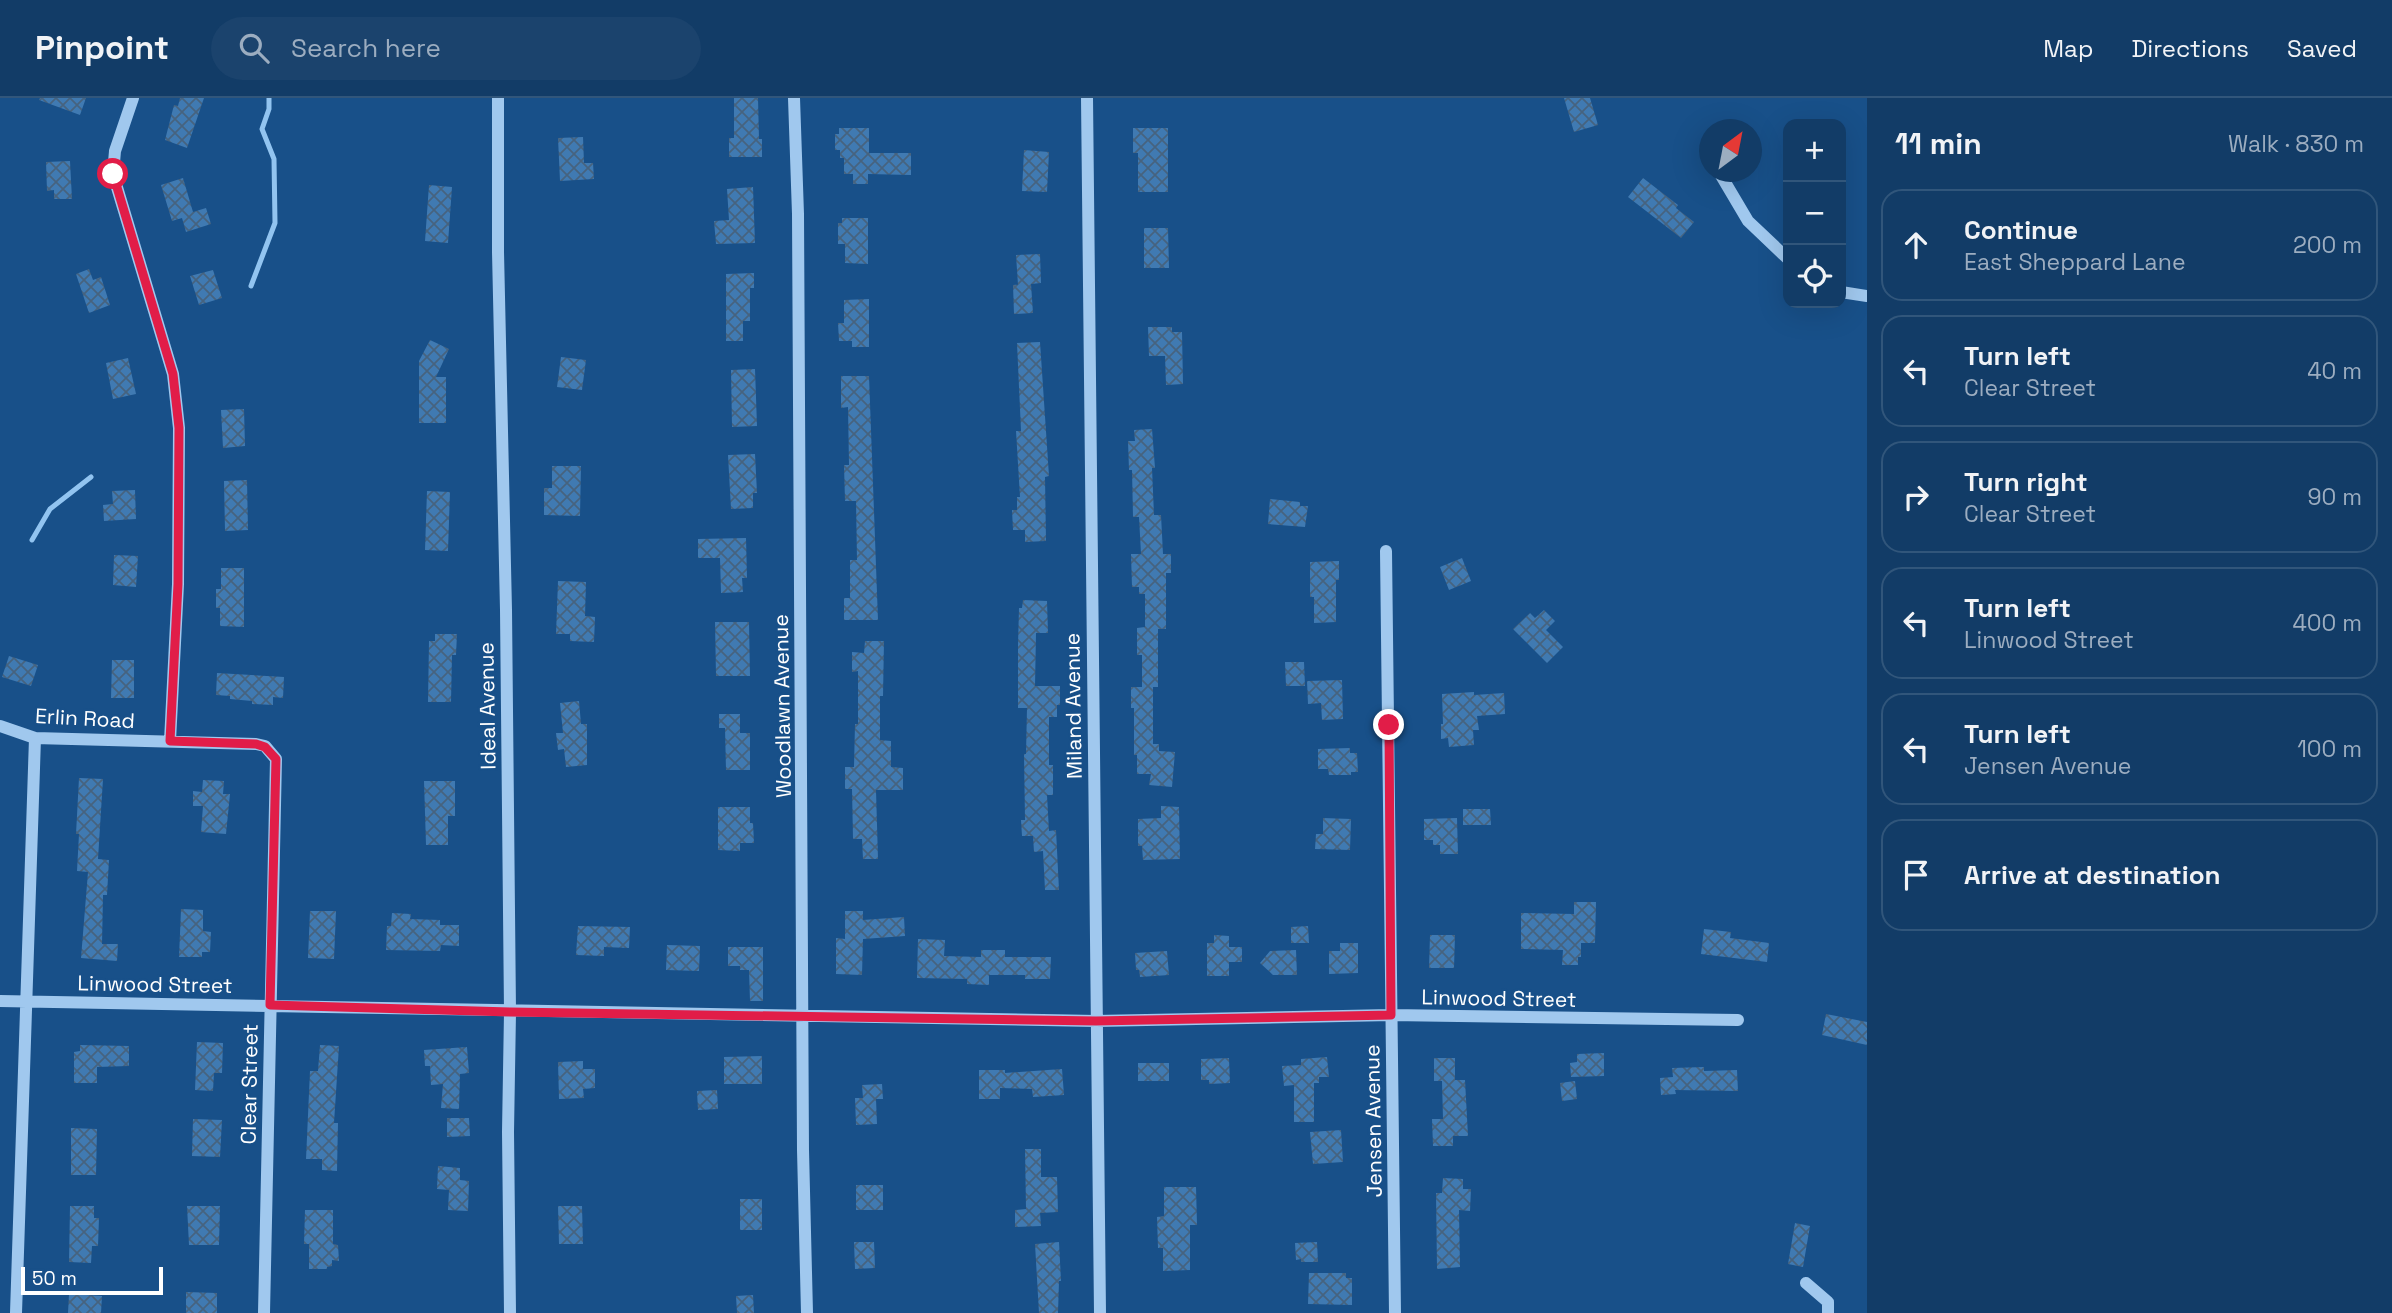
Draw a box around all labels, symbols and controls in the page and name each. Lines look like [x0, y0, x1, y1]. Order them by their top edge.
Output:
search box [211, 17, 701, 80]
text: Pinpoint [35, 27, 169, 69]
icon: search [235, 29, 273, 67]
text: Search here [291, 31, 441, 65]
text: Map [2043, 33, 2093, 64]
text: Directions [2131, 33, 2249, 64]
text: Saved [2287, 33, 2357, 64]
north arrow [1699, 119, 1762, 182]
map controls [1783, 119, 1846, 308]
button: + [1783, 119, 1846, 182]
text: 11 min [1895, 124, 1982, 163]
text: Walk · 830 m [2228, 129, 2364, 159]
route start [97, 158, 128, 189]
button: − [1783, 182, 1846, 245]
text: Continue [1964, 213, 2078, 247]
icon: ahead [1897, 226, 1935, 264]
text: 200 m [2293, 230, 2362, 260]
button: locate [1783, 245, 1846, 308]
text: East Sheppard Lane [1964, 247, 2186, 277]
text: Turn left [1964, 339, 2071, 373]
icon: left [1897, 352, 1935, 390]
text: 40 m [2307, 356, 2362, 386]
text: Clear Street [1964, 373, 2096, 403]
text: Turn right [1964, 465, 2088, 499]
icon: right [1897, 478, 1935, 516]
text: 90 m [2307, 482, 2362, 512]
text: Clear Street [1964, 499, 2096, 529]
text: Turn left [1964, 591, 2071, 625]
icon: left [1897, 604, 1935, 642]
text: 400 m [2292, 608, 2362, 638]
street label: Woodlawn Avenue [767, 614, 797, 798]
text: Linwood Street [1964, 625, 2134, 655]
street label: Miland Avenue [1058, 633, 1088, 779]
street label: Ideal Avenue [472, 642, 502, 770]
street label: Erlin Road [34, 702, 136, 734]
route end [1373, 709, 1404, 740]
text: Turn left [1964, 717, 2071, 751]
icon: left [1897, 730, 1935, 768]
text: 100 m [2297, 734, 2362, 764]
text: Jensen Avenue [1964, 751, 2131, 781]
icon: arrive [1897, 856, 1935, 894]
text: Arrive at destination [1964, 858, 2221, 892]
street label: Linwood Street [77, 969, 233, 999]
street label: Linwood Street [1421, 983, 1577, 1013]
street label: Clear Street [234, 1023, 264, 1145]
street label: Jensen Avenue [1358, 1044, 1388, 1198]
scale bar [21, 1264, 163, 1296]
text: 50 m [32, 1266, 77, 1291]

